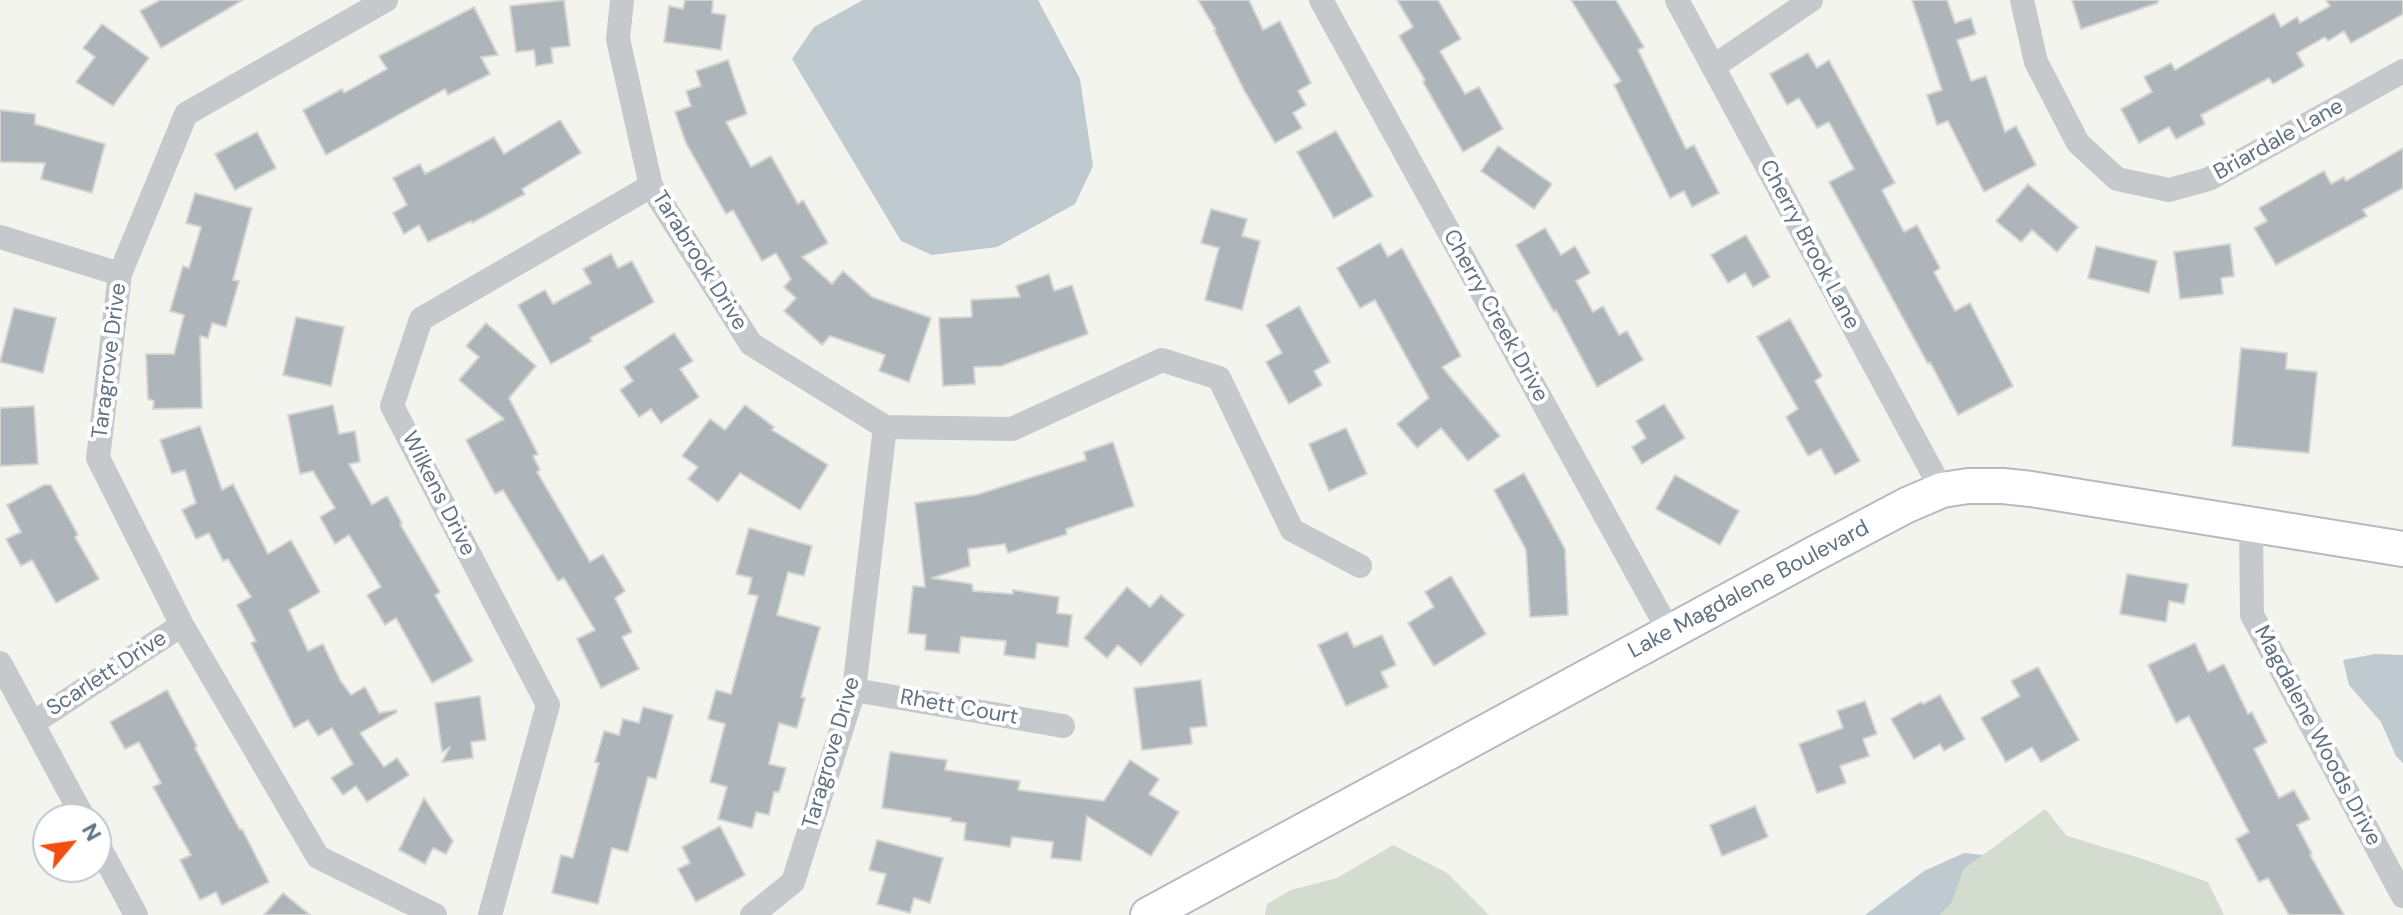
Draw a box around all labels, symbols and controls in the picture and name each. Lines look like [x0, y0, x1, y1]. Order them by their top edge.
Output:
street label: Briardale Lane [2210, 94, 2348, 186]
street label: Cherry Brook Lane [1753, 156, 1865, 334]
street label: Tarabrook Drive [646, 186, 752, 336]
street label: Cherry Creek Drive [1437, 225, 1553, 407]
street label: Taragrove Drive [87, 282, 133, 440]
street label: Wilkens Drive [395, 427, 481, 561]
street label: Lake Magdalene Boulevard [1624, 515, 1874, 665]
street label: Magdalene Woods Drive [2248, 621, 2386, 851]
street label: Scarlett Drive [42, 625, 172, 723]
street label: Taragrove Drive [798, 674, 866, 832]
street label: Rhett Court [898, 685, 1020, 731]
north arrow [32, 803, 112, 883]
text: N [75, 818, 108, 846]

